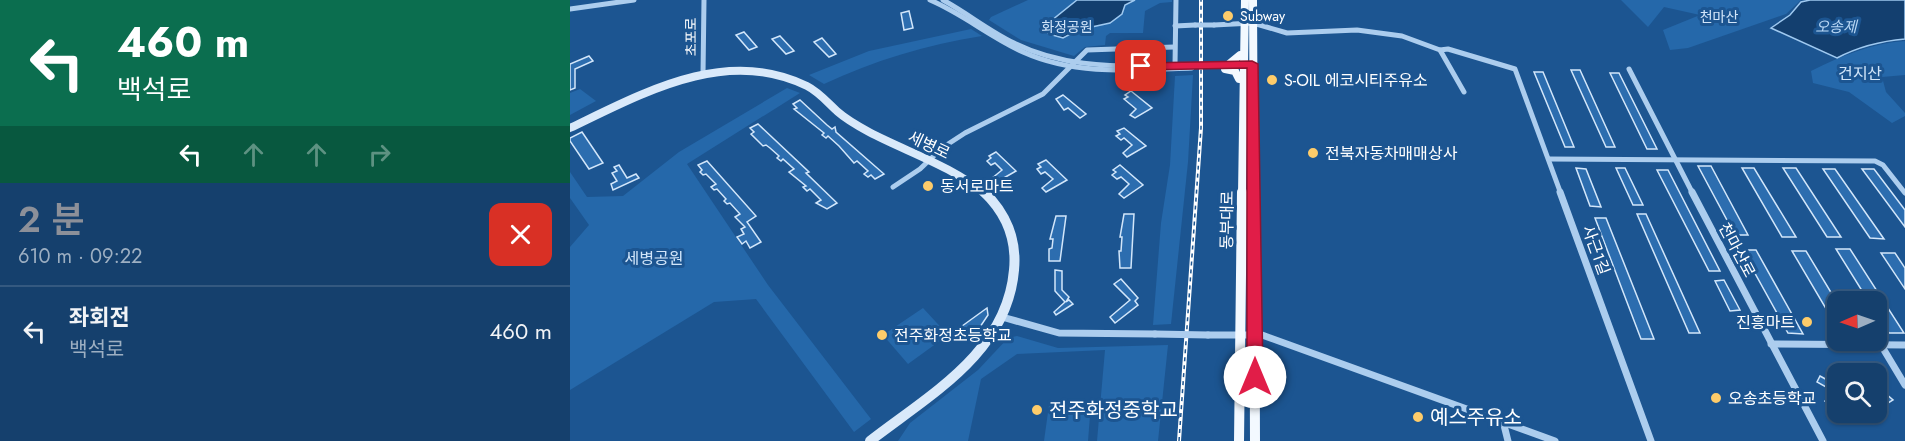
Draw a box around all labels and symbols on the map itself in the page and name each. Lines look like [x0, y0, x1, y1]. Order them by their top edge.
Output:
place label: Subway [1240, 6, 1286, 26]
park label: 천마산 [1700, 7, 1738, 27]
marker: Subway [1221, 9, 1235, 23]
water label: 오송제 [1815, 16, 1859, 38]
park label: 화정공원 [1041, 17, 1093, 37]
street label: 초포로 [681, 18, 701, 56]
pin [1115, 40, 1166, 91]
park label: 건지산 [1838, 62, 1882, 85]
place label: S-OIL 에코시티주유소 [1284, 69, 1428, 92]
marker: S-OIL 에코시티주유소 [1265, 73, 1279, 87]
street label: 세병로 [904, 125, 954, 165]
place label: 전북자동차매매상사 [1325, 142, 1458, 165]
marker: 전북자동차매매상사 [1306, 146, 1320, 160]
place label: 동서로마트 [940, 175, 1014, 198]
marker: 동서로마트 [921, 179, 935, 193]
street label: 동부대로 [1215, 190, 1239, 250]
street label: 천마산로 [1713, 219, 1761, 282]
street label: 사근1길 [1576, 222, 1616, 278]
park label: 세병공원 [625, 247, 683, 270]
north arrow [1827, 291, 1887, 351]
place label: 진흥마트 [1736, 311, 1795, 334]
marker: 진흥마트 [1800, 315, 1814, 329]
place label: 전주화정초등학교 [894, 324, 1012, 347]
marker: 전주화정초등학교 [875, 328, 889, 342]
position arrow [1223, 345, 1287, 409]
place label: 오송초등학교 [1728, 387, 1816, 410]
marker: 오송초등학교 [1709, 391, 1723, 405]
place label: 전주화정중학교 [1049, 396, 1178, 425]
marker: 전주화정중학교 [1030, 403, 1044, 417]
place label: 예스주유소 [1430, 403, 1522, 432]
marker: 예스주유소 [1411, 410, 1425, 424]

